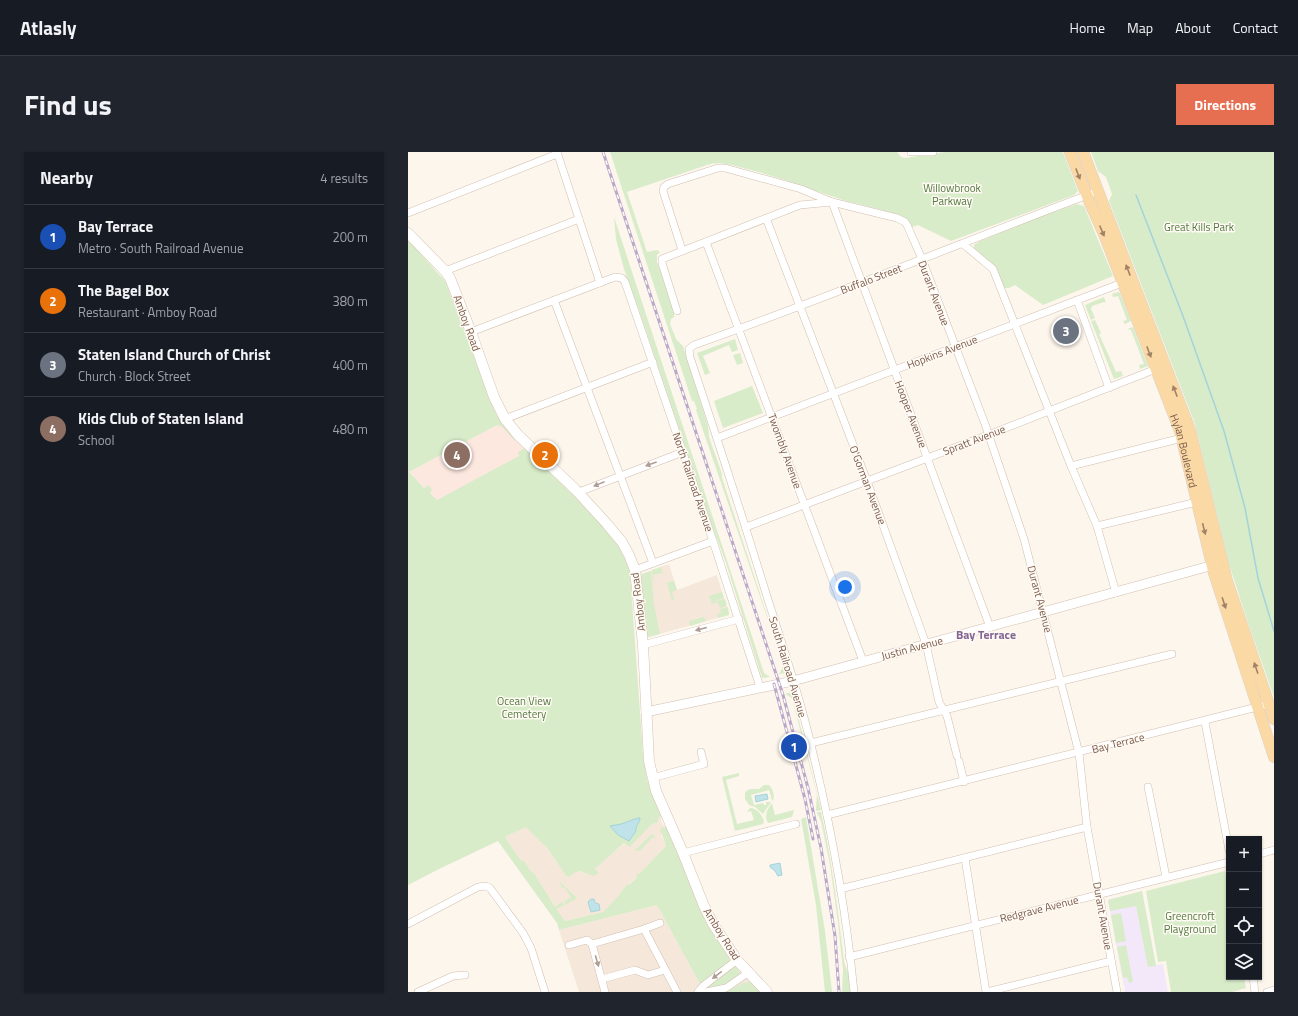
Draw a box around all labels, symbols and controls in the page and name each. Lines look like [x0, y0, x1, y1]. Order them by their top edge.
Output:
text: Atlasly [20, 13, 77, 42]
text: Home [1070, 17, 1105, 38]
text: Map [1127, 17, 1153, 38]
text: About [1175, 17, 1211, 38]
text: Contact [1233, 17, 1278, 38]
text: Find us [24, 83, 112, 126]
button: Directions [1176, 84, 1274, 125]
text: Nearby [40, 165, 93, 191]
text: 4 results [320, 168, 368, 188]
one-way arrow [1076, 168, 1082, 180]
park label: Willowbrook Parkway [923, 180, 982, 209]
text: Bay Terrace [78, 215, 153, 238]
park label: Great Kills Park [1164, 219, 1235, 235]
one-way arrow [1099, 225, 1105, 236]
text: 1 [49, 227, 57, 247]
text: 200 m [332, 227, 368, 247]
text: Metro · South Railroad Avenue [78, 238, 243, 258]
street label: Durant Avenue [914, 258, 954, 328]
street label: Buffalo Street [838, 260, 904, 298]
one-way arrow [1124, 263, 1130, 275]
text: The Bagel Box [78, 279, 169, 302]
text: 2 [49, 291, 57, 311]
text: 380 m [332, 291, 368, 311]
street label: Amboy Road [449, 293, 485, 354]
text: Restaurant · Amboy Road [78, 302, 217, 322]
pin: 3 [1053, 316, 1079, 346]
street label: Hopkins Avenue [904, 331, 980, 373]
text: Staten Island Church of Christ [78, 343, 271, 366]
one-way arrow [1147, 346, 1153, 358]
text: 3 [49, 355, 57, 375]
text: 400 m [332, 355, 368, 375]
text: Church · Block Street [78, 366, 191, 386]
street label: Hooper Avenue [891, 378, 931, 450]
one-way arrow [1172, 385, 1178, 396]
text: Kids Club of Staten Island [78, 407, 244, 430]
street label: Twombly Avenue [764, 411, 806, 491]
street label: Hylan Boulevard [1166, 411, 1201, 489]
text: 4 [49, 419, 57, 439]
text: 480 m [332, 419, 368, 439]
street label: Spratt Avenue [940, 421, 1008, 459]
text: School [78, 430, 114, 450]
street label: North Railroad Avenue [668, 430, 718, 534]
pin: 4 [444, 440, 470, 470]
pin: 2 [532, 440, 558, 470]
street label: O'Gorman Avenue [846, 443, 891, 527]
one-way arrow [645, 461, 657, 467]
one-way arrow [593, 481, 605, 487]
one-way arrow [1201, 523, 1207, 535]
street label: Durant Avenue [1023, 564, 1057, 635]
street label: Amboy Road [626, 572, 650, 632]
your location [835, 577, 855, 597]
one-way arrow [1221, 597, 1227, 609]
street label: South Railroad Avenue [765, 615, 811, 720]
district label: Bay Terrace [956, 625, 1016, 644]
one-way arrow [695, 626, 707, 632]
street label: Justin Avenue [879, 632, 945, 664]
one-way arrow [1253, 661, 1259, 673]
park label: Ocean View Cemetery [497, 693, 552, 722]
street label: Bay Terrace [1090, 729, 1146, 757]
pin: 1 [781, 732, 807, 762]
map controls [1226, 836, 1262, 980]
button: + [1226, 836, 1262, 872]
button: − [1226, 872, 1262, 908]
street label: Durant Avenue [1089, 881, 1117, 952]
street label: Redgrave Avenue [998, 891, 1080, 927]
street label: Amboy Road [700, 905, 744, 963]
park label: Greencroft Playground [1164, 908, 1216, 937]
button: locate [1226, 908, 1262, 944]
button: layers [1226, 944, 1262, 980]
one-way arrow [594, 955, 600, 968]
one-way arrow [712, 971, 722, 979]

